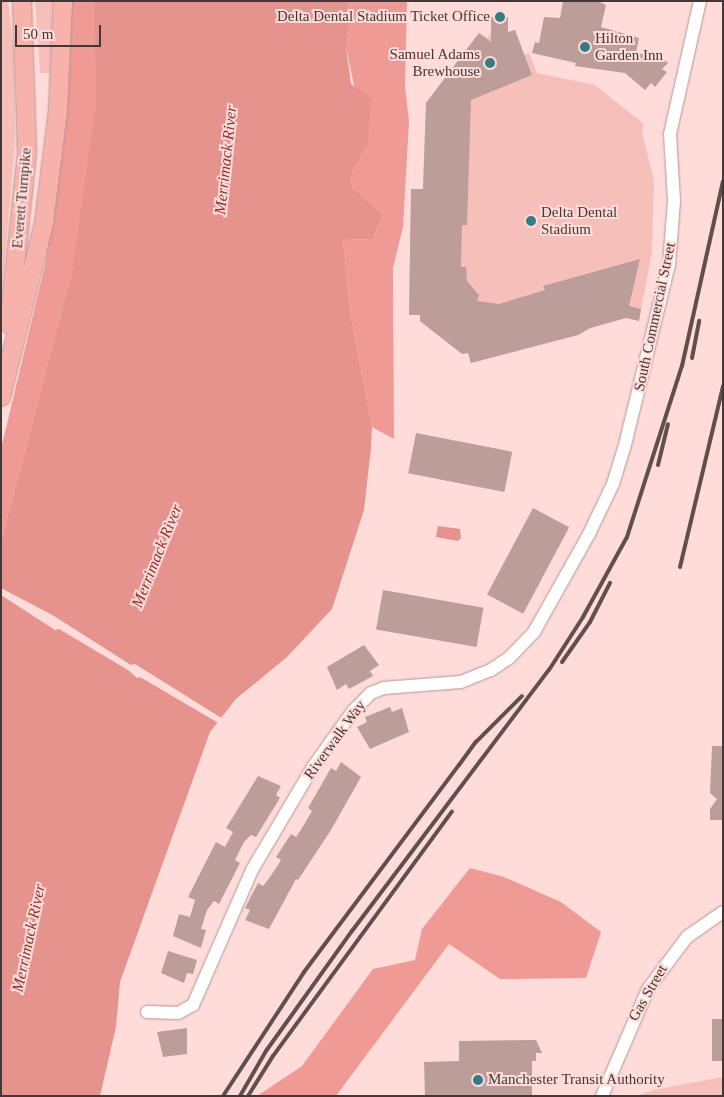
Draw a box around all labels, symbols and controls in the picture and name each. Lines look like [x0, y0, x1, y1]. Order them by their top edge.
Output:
place label: Delta Dental Stadium Ticket Office [277, 8, 490, 26]
marker: Delta Dental Stadium Ticket Office [494, 11, 506, 23]
scale bar [18, 15, 104, 47]
text: 50 m [23, 26, 53, 42]
place label: Hilton Garden Inn [595, 29, 663, 64]
marker: Hilton Garden Inn [579, 41, 591, 53]
place label: Samuel Adams Brewhouse [389, 45, 480, 80]
marker: Samuel Adams Brewhouse [484, 57, 496, 69]
water label: Merrimack River [211, 104, 241, 216]
street label: Everett Turnpike [9, 147, 35, 249]
place label: Delta Dental Stadium [541, 203, 617, 238]
marker: Delta Dental Stadium [525, 215, 537, 227]
street label: South Commercial Street [630, 241, 680, 393]
water label: Merrimack River [128, 502, 186, 610]
street label: Riverwalk Way [300, 697, 370, 783]
water label: Merrimack River [8, 882, 50, 994]
street label: Gas Street [625, 962, 671, 1024]
place label: Manchester Transit Authority [488, 1071, 666, 1089]
marker: Manchester Transit Authority [472, 1074, 484, 1086]

